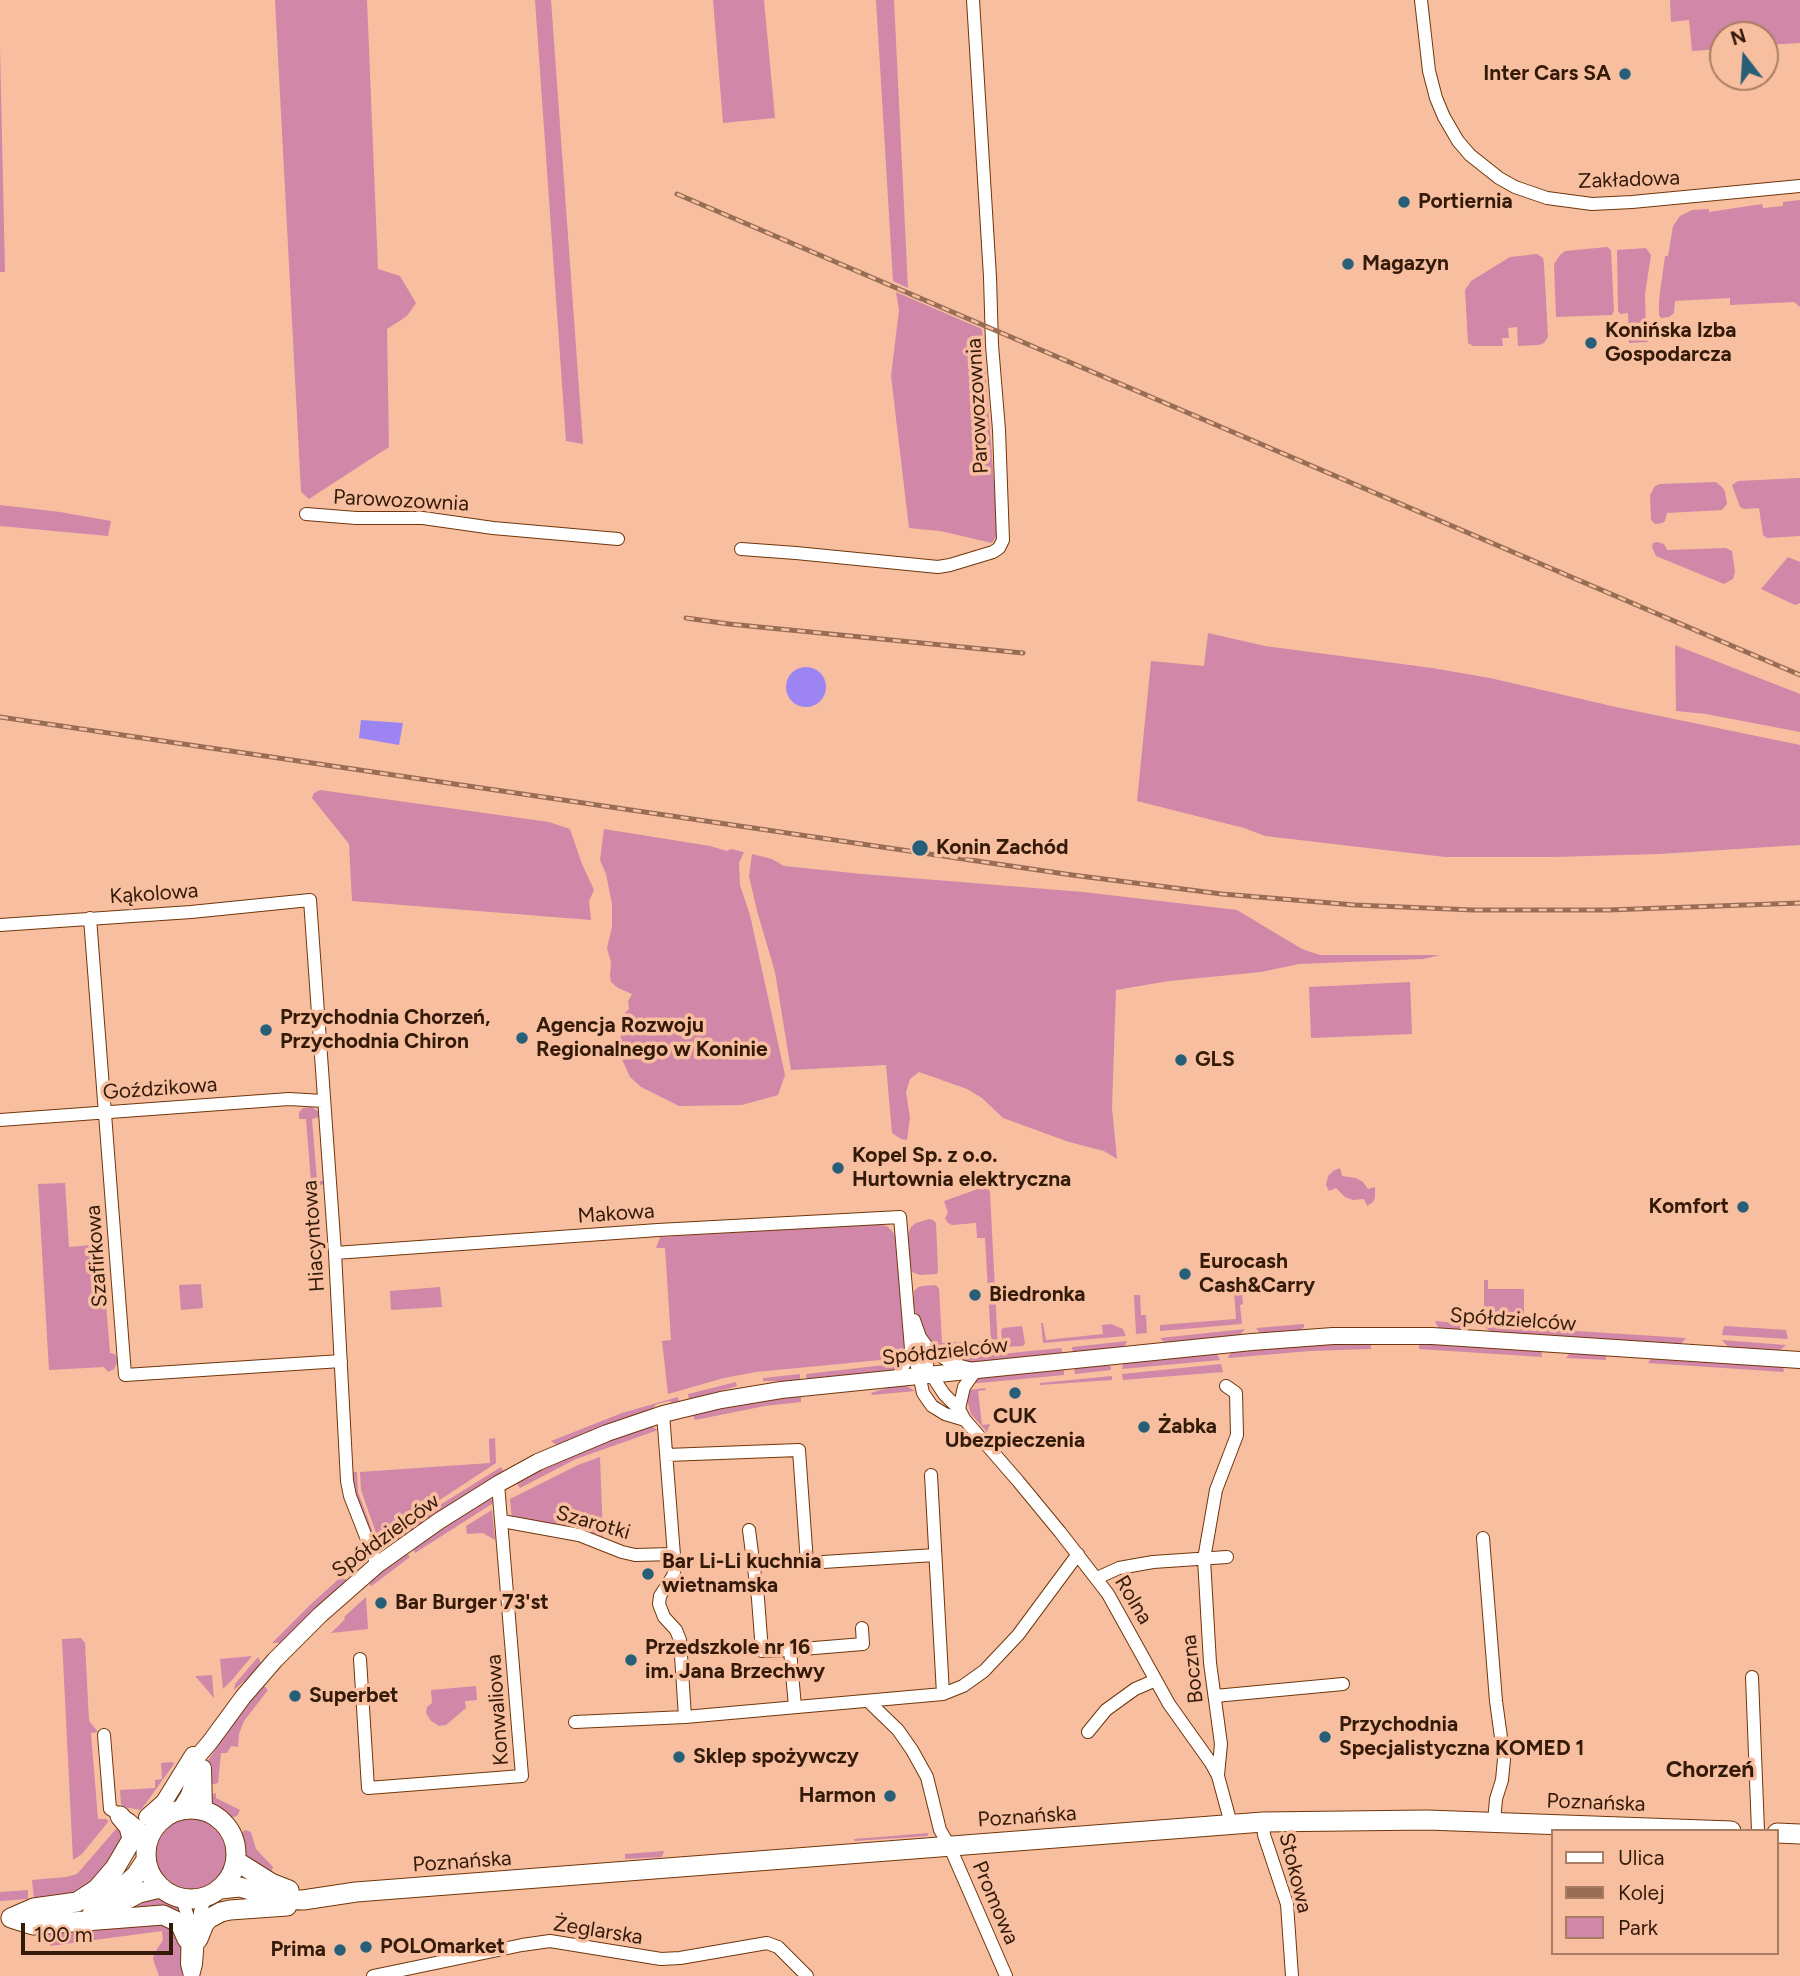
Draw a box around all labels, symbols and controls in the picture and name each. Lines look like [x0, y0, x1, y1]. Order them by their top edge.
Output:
north arrow [1709, 21, 1779, 91]
text: N [1728, 24, 1749, 50]
place label: Inter Cars SA [1483, 61, 1611, 87]
marker: Inter Cars SA [1617, 66, 1633, 82]
street label: Zakładowa [1578, 166, 1680, 194]
place label: Portiernia [1418, 189, 1513, 215]
marker: Portiernia [1396, 194, 1412, 210]
place label: Magazyn [1362, 251, 1449, 277]
marker: Magazyn [1340, 256, 1356, 272]
place label: Konińska Izba Gospodarcza [1605, 318, 1736, 368]
marker: Konińska Izba Gospodarcza [1583, 335, 1599, 351]
street label: Parowozownia [962, 337, 994, 475]
street label: Parowozownia [332, 485, 470, 517]
place label: Konin Zachód [936, 835, 1069, 861]
marker: Konin Zachód [910, 838, 930, 858]
street label: Kąkolowa [109, 878, 199, 910]
place label: Przychodnia Chorzeń, Przychodnia Chiron [280, 1005, 490, 1055]
place label: Agencja Rozwoju Regionalnego w Koninie [536, 1013, 768, 1063]
marker: Przychodnia Chorzeń, Przychodnia Chiron [258, 1022, 274, 1038]
marker: Agencja Rozwoju Regionalnego w Koninie [514, 1030, 530, 1046]
place label: GLS [1195, 1047, 1235, 1073]
marker: GLS [1173, 1052, 1189, 1068]
street label: Goździkowa [102, 1072, 218, 1106]
place label: Kopel Sp. z o.o. Hurtownia elektryczna [852, 1143, 1071, 1193]
marker: Kopel Sp. z o.o. Hurtownia elektryczna [830, 1160, 846, 1176]
street label: Hiacyntowa [298, 1179, 330, 1293]
place label: Komfort [1649, 1194, 1729, 1220]
street label: Makowa [577, 1199, 655, 1229]
marker: Komfort [1735, 1199, 1751, 1215]
street label: Szafirkowa [81, 1204, 113, 1308]
place label: Eurocash Cash&Carry [1199, 1249, 1315, 1299]
marker: Eurocash Cash&Carry [1177, 1266, 1193, 1282]
place label: Biedronka [989, 1282, 1086, 1308]
marker: Biedronka [967, 1287, 983, 1303]
street label: Spółdzielców [1449, 1303, 1577, 1337]
street label: Spółdzielców [881, 1333, 1009, 1371]
marker: CUK Ubezpieczenia [1007, 1385, 1023, 1401]
place label: CUK Ubezpieczenia [945, 1404, 1085, 1454]
place label: Żabka [1158, 1414, 1217, 1440]
marker: Żabka [1136, 1419, 1152, 1435]
street label: Spółdzielców [327, 1489, 445, 1583]
street label: Szarotki [553, 1500, 633, 1546]
place label: Bar Li-Li kuchnia wietnamska [662, 1549, 821, 1599]
marker: Bar Li-Li kuchnia wietnamska [640, 1566, 656, 1582]
street label: Rolna [1109, 1571, 1157, 1629]
place label: Bar Burger 73'st [395, 1590, 549, 1616]
marker: Bar Burger 73'st [373, 1595, 389, 1611]
street label: Boczna [1177, 1633, 1209, 1705]
place label: Przedszkole nr 16 im. Jana Brzechwy [645, 1635, 825, 1685]
marker: Przedszkole nr 16 im. Jana Brzechwy [623, 1652, 639, 1668]
street label: Konwaliowa [482, 1653, 514, 1767]
place label: Superbet [309, 1683, 398, 1709]
marker: Superbet [287, 1688, 303, 1704]
place label: Przychodnia Specjalistyczna KOMED 1 [1339, 1712, 1584, 1762]
marker: Przychodnia Specjalistyczna KOMED 1 [1317, 1729, 1333, 1745]
place label: Sklep spożywczy [693, 1744, 859, 1770]
marker: Sklep spożywczy [671, 1749, 687, 1765]
district label: Chorzeń [1666, 1756, 1754, 1784]
place label: Harmon [799, 1783, 876, 1809]
marker: Harmon [882, 1788, 898, 1804]
street label: Poznańska [1546, 1789, 1646, 1817]
street label: Poznańska [977, 1801, 1077, 1833]
legend [1552, 1829, 1779, 1955]
street label: Stokowa [1273, 1830, 1317, 1916]
text: Ulica [1618, 1845, 1664, 1870]
street label: Poznańska [412, 1846, 512, 1878]
street label: Promowa [966, 1858, 1024, 1948]
text: Kolej [1618, 1880, 1665, 1905]
scale bar [24, 1910, 177, 1954]
street label: Żeglarska [552, 1912, 644, 1950]
text: Park [1618, 1915, 1658, 1940]
text: 100 m [34, 1922, 93, 1947]
place label: POLOmarket [380, 1934, 505, 1960]
place label: Prima [270, 1937, 326, 1963]
marker: POLOmarket [358, 1939, 374, 1955]
marker: Prima [332, 1942, 348, 1958]

